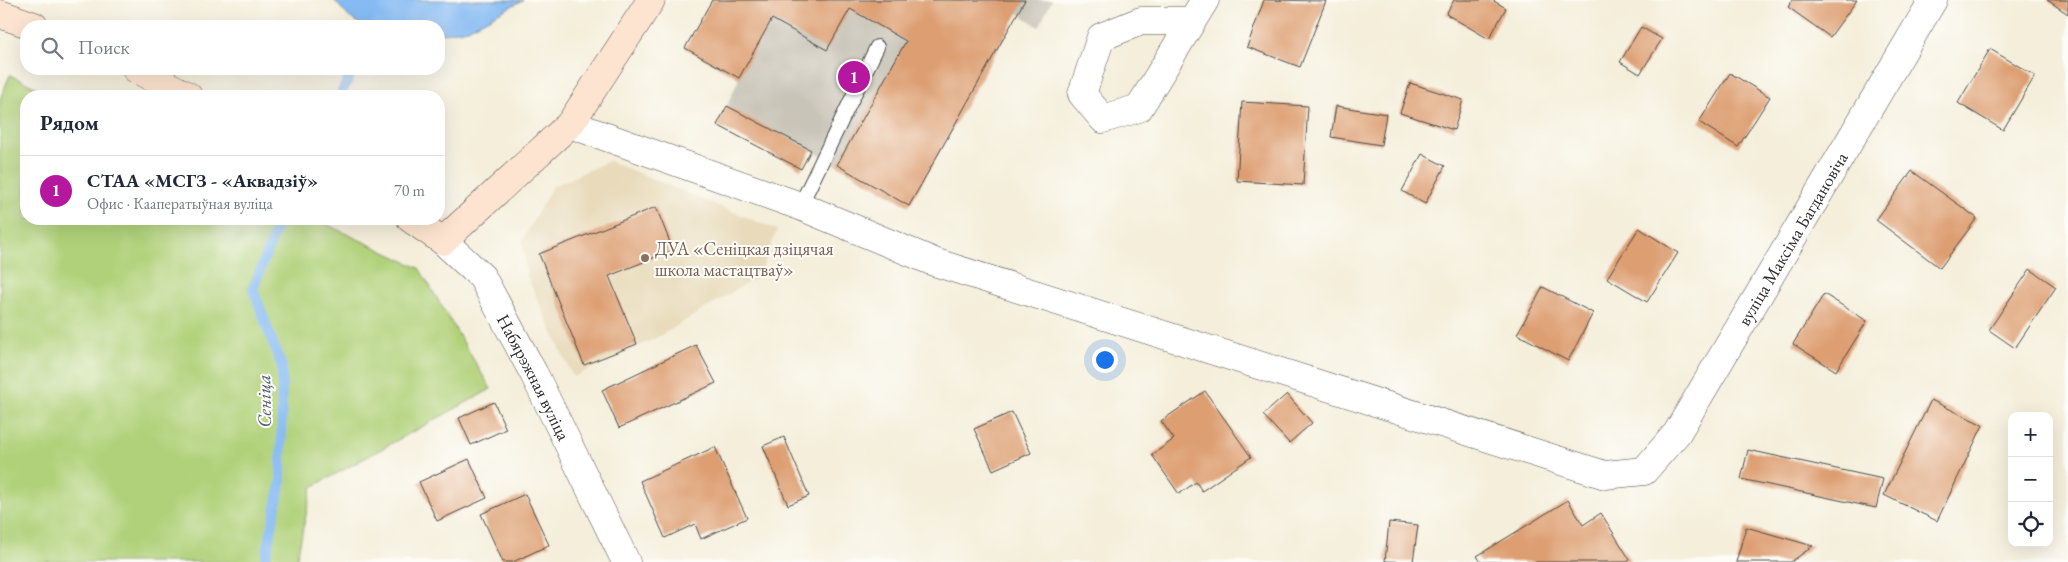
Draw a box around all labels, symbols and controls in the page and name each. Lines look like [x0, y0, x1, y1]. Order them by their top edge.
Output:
search box [20, 20, 445, 75]
icon: search [38, 34, 66, 62]
text: Поиск [78, 35, 130, 60]
pin: 1 [838, 58, 870, 96]
text: Рядом [40, 109, 99, 136]
street label: вуліца Максіма Багдановіча [1732, 147, 1853, 329]
text: СТАА «МСГЗ - «Аквадзіў» [87, 168, 318, 193]
text: 1 [52, 180, 60, 201]
text: 70 m [394, 180, 425, 201]
text: Офис · Кааператыўная вуліца [87, 193, 273, 214]
place label: ДУА «Сеніцкая дзіцячая школа мастацтваў» [655, 237, 834, 281]
marker: ДУА «Сеніцкая дзіцячая школа мастацтваў» [639, 252, 651, 264]
street label: Набярэжная вуліца [492, 310, 576, 445]
your location [1092, 347, 1118, 373]
water label: Сеніца [251, 374, 277, 428]
map controls [2008, 412, 2053, 547]
button: + [2008, 412, 2053, 457]
button: − [2008, 457, 2053, 502]
button: locate [2008, 502, 2053, 547]

